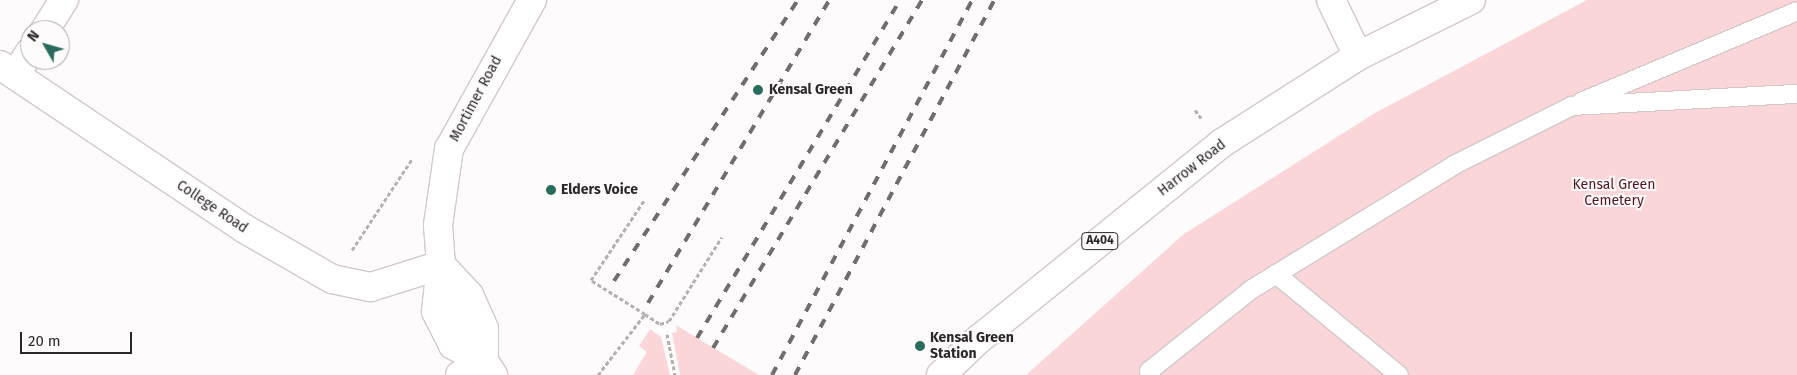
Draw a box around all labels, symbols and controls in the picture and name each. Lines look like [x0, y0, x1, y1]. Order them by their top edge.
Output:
north arrow [20, 20, 70, 70]
text: N [24, 27, 43, 45]
street label: Mortimer Road [446, 53, 506, 145]
place label: Kensal Green [769, 82, 853, 98]
marker: Kensal Green [751, 83, 765, 97]
street label: Harrow Road [1155, 136, 1229, 200]
street label: College Road [173, 177, 251, 237]
park label: Kensal Green Cemetery [1573, 177, 1655, 210]
place label: Elders Voice [561, 182, 638, 198]
marker: Elders Voice [545, 184, 557, 196]
road number: A404 [1081, 232, 1119, 250]
scale bar [22, 322, 135, 354]
place label: Kensal Green Station [930, 330, 1014, 362]
text: 20 m [28, 332, 61, 350]
marker: Kensal Green Station [914, 340, 926, 352]

